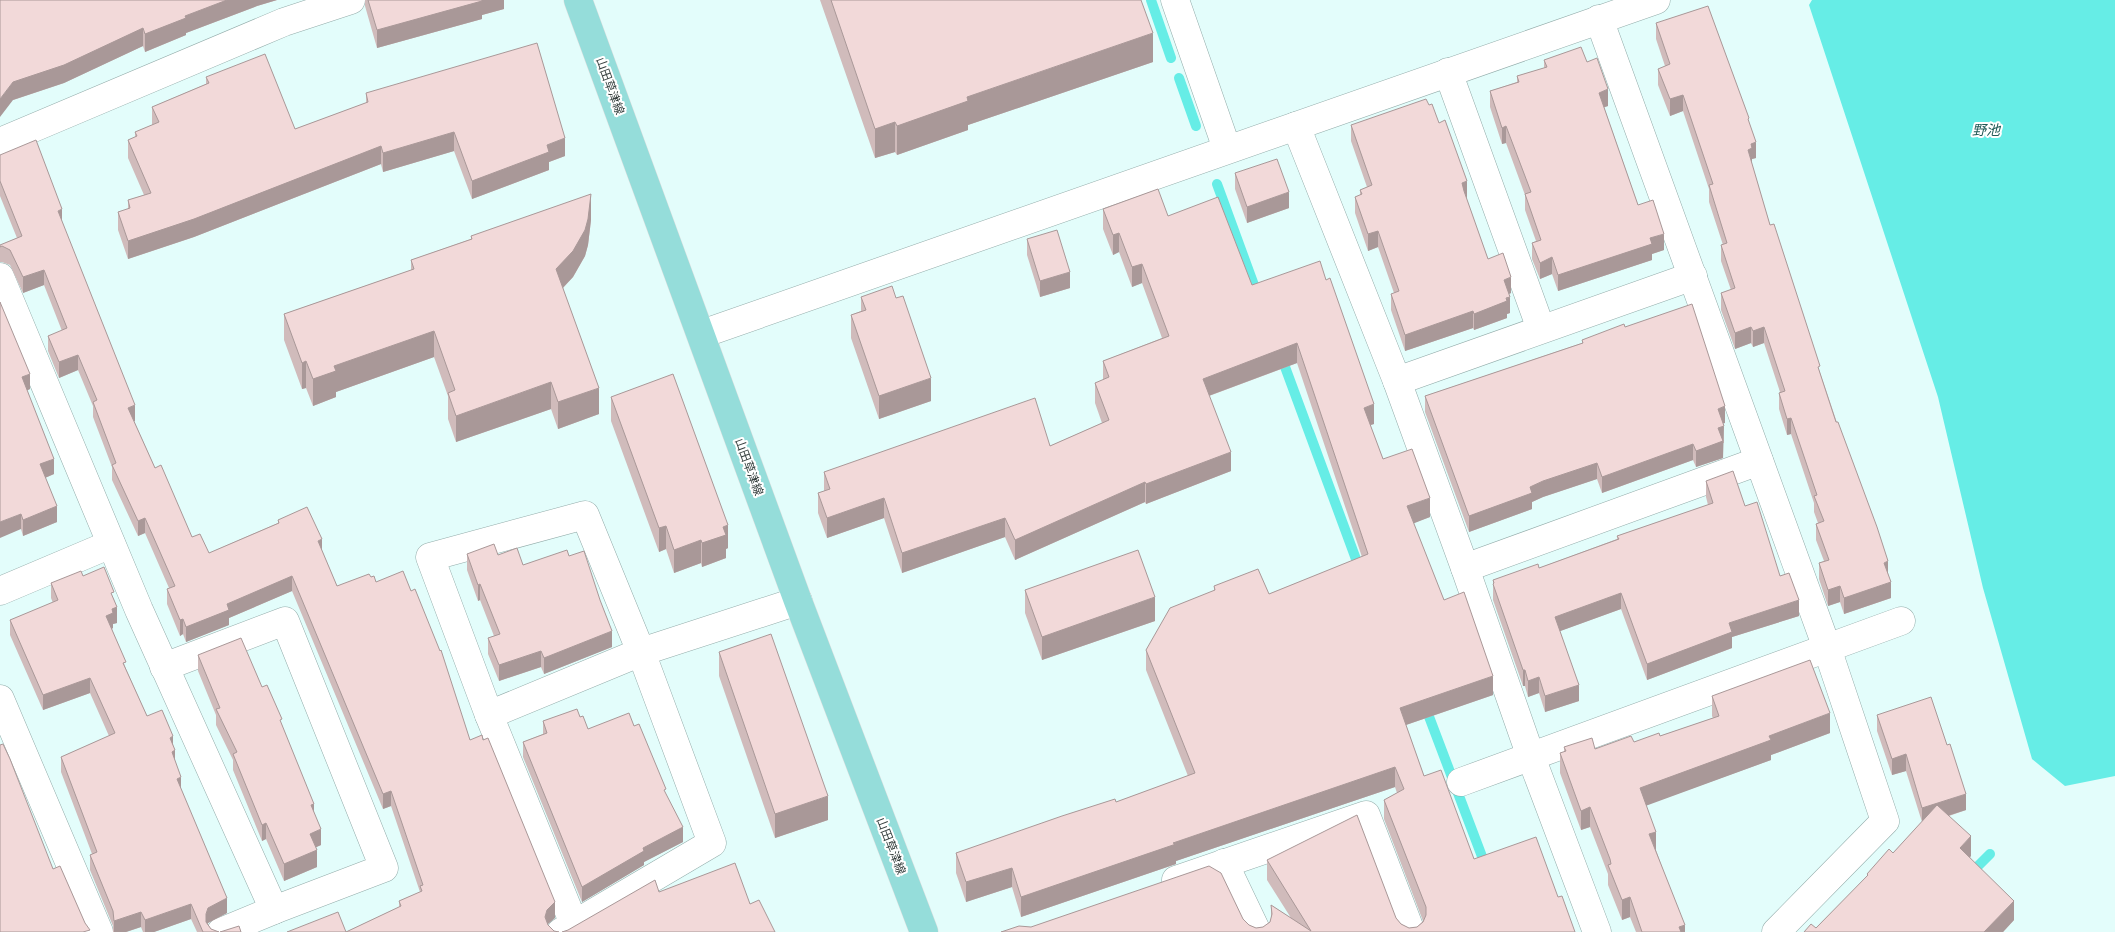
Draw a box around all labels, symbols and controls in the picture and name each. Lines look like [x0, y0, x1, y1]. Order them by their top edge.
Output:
street label: 山田草津線 [593, 55, 627, 117]
water label: 野池 [1972, 122, 2002, 139]
street label: 山田草津線 [732, 436, 766, 498]
street label: 山田草津線 [874, 815, 908, 877]

